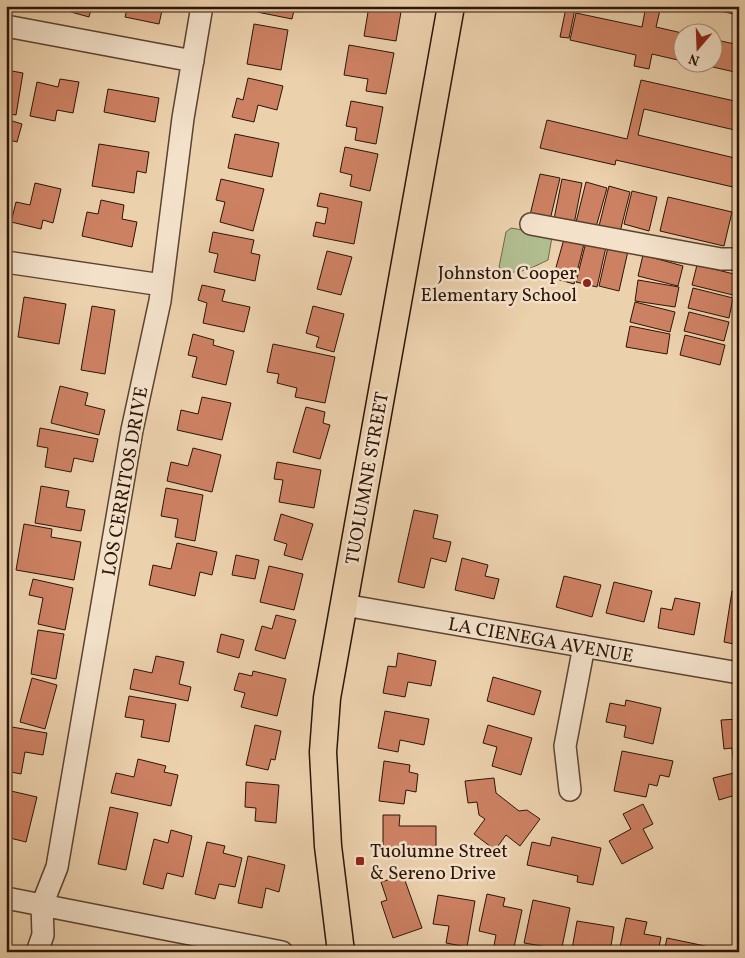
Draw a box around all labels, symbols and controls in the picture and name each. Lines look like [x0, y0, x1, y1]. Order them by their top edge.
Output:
north arrow [672, 22, 722, 72]
text: N [686, 48, 702, 70]
place label: Johnston Cooper Elementary School [421, 261, 577, 309]
marker: Johnston Cooper Elementary School [581, 277, 593, 289]
street label: LOS CERRITOS DRIVE [96, 385, 155, 578]
street label: TUOLUMNE STREET [340, 390, 396, 567]
street label: LA CIENEGA AVENUE [446, 612, 635, 670]
place label: Tuolumne Street & Sereno Drive [370, 839, 508, 887]
marker: Tuolumne Street & Sereno Drive [354, 855, 366, 867]

